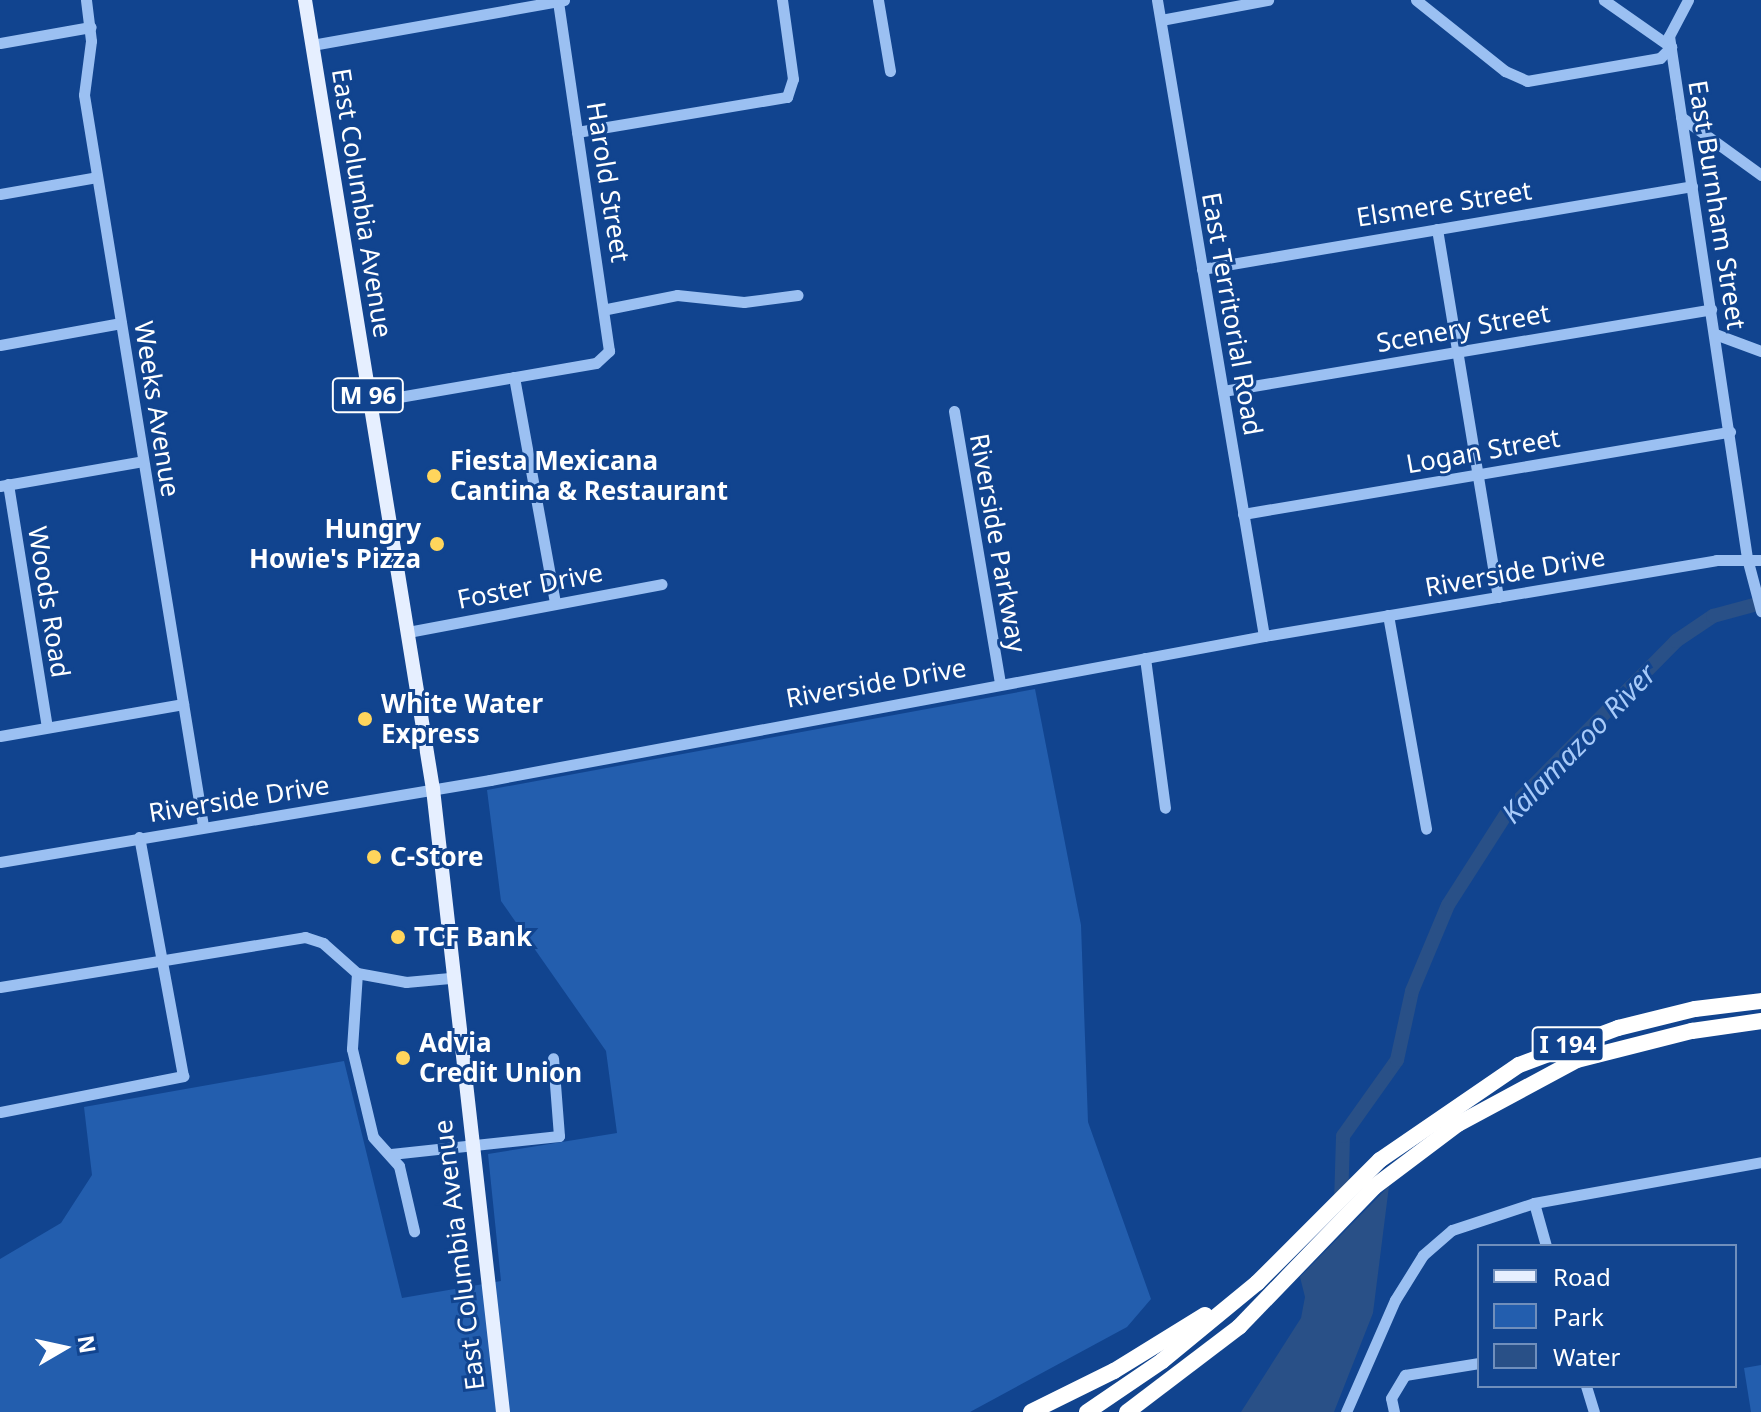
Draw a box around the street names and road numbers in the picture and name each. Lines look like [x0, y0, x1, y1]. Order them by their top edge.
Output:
street label: East Columbia Avenue [325, 66, 399, 340]
street label: East Burnham Street [1682, 78, 1752, 332]
street label: Harold Street [580, 100, 636, 264]
street label: Elsmere Street [1354, 175, 1534, 233]
street label: East Territorial Road [1195, 190, 1269, 438]
street label: Scenery Street [1374, 297, 1552, 359]
street label: Weeks Avenue [128, 319, 186, 499]
road number: M 96 [330, 375, 406, 415]
street label: Logan Street [1404, 422, 1562, 480]
street label: Riverside Parkway [963, 431, 1033, 655]
street label: Woods Road [22, 524, 76, 680]
street label: Riverside Drive [1422, 541, 1608, 603]
street label: Foster Drive [455, 557, 605, 615]
street label: Riverside Drive [783, 652, 969, 714]
street label: Riverside Drive [147, 769, 331, 829]
road number: I 194 [1530, 1024, 1606, 1064]
street label: East Columbia Avenue [427, 1118, 491, 1392]

